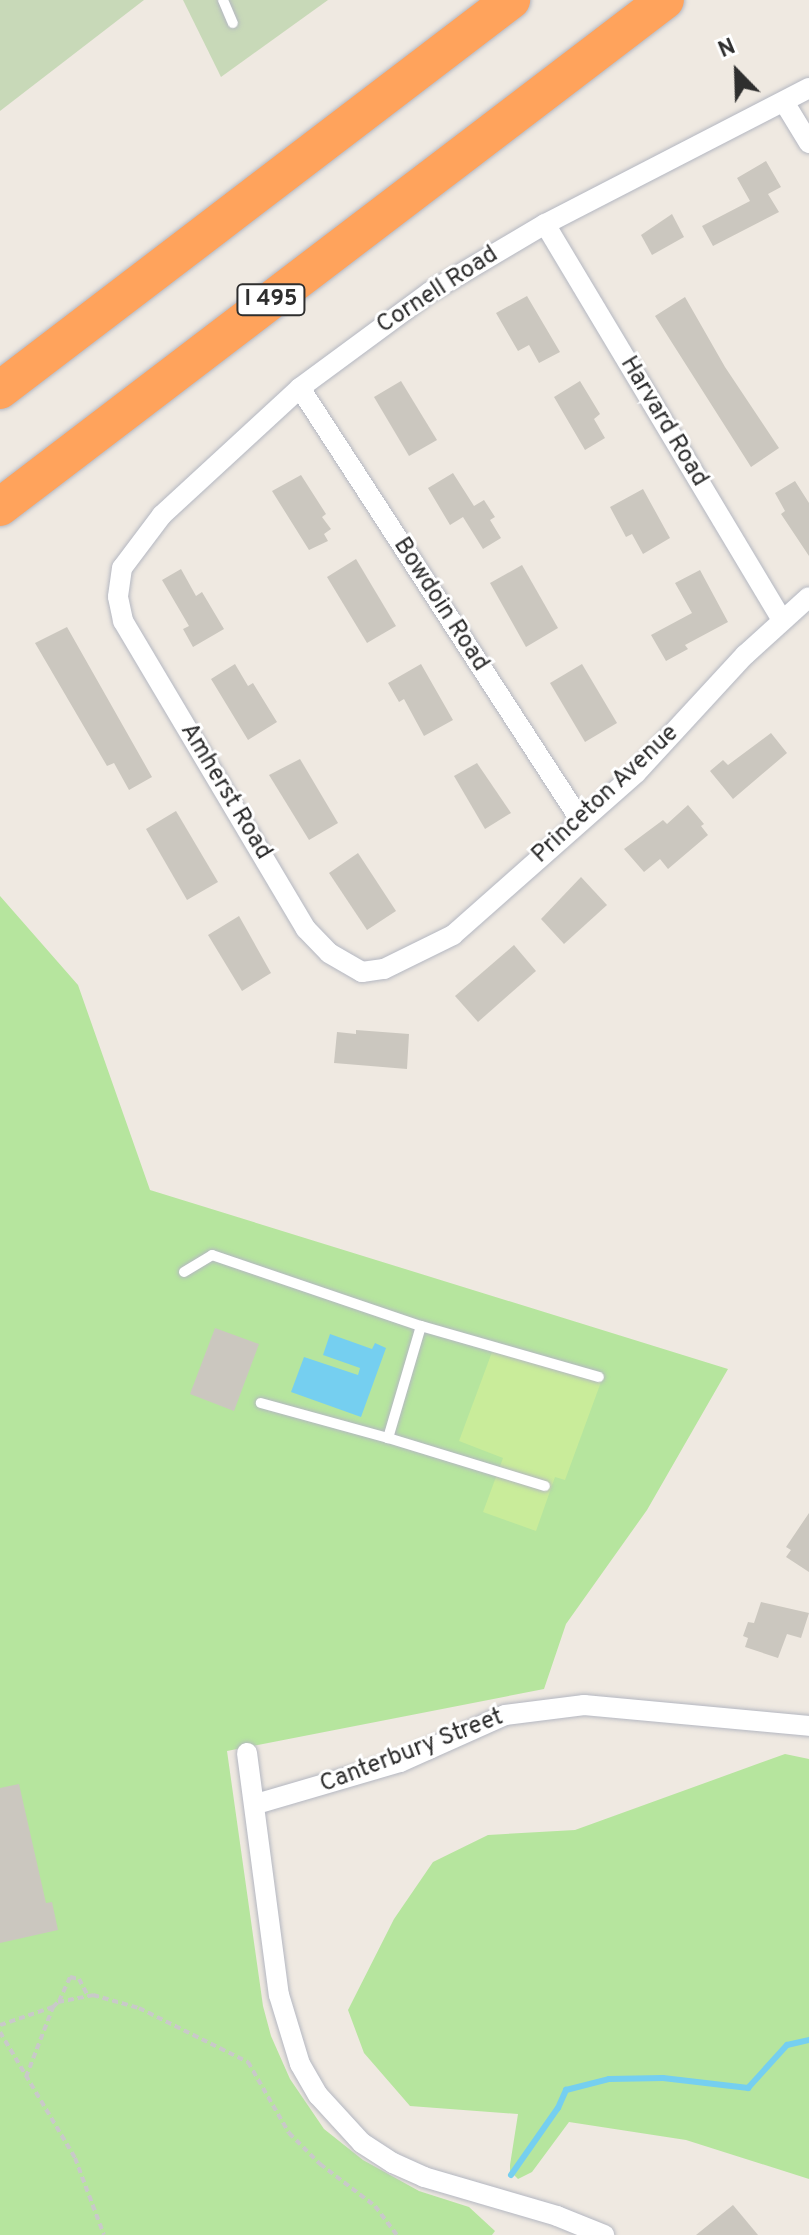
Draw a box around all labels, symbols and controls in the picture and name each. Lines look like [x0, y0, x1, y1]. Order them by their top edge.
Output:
north arrow [697, 32, 777, 112]
text: N [715, 34, 740, 65]
street label: Cornell Road [372, 241, 504, 341]
road number: I 495 [235, 282, 307, 318]
street label: Harvard Road [613, 352, 713, 492]
street label: Bowdoin Road [386, 533, 494, 677]
street label: Amherst Road [173, 719, 277, 865]
street label: Princeton Avenue [526, 719, 686, 871]
street label: Canterbury Street [316, 1704, 508, 1800]

